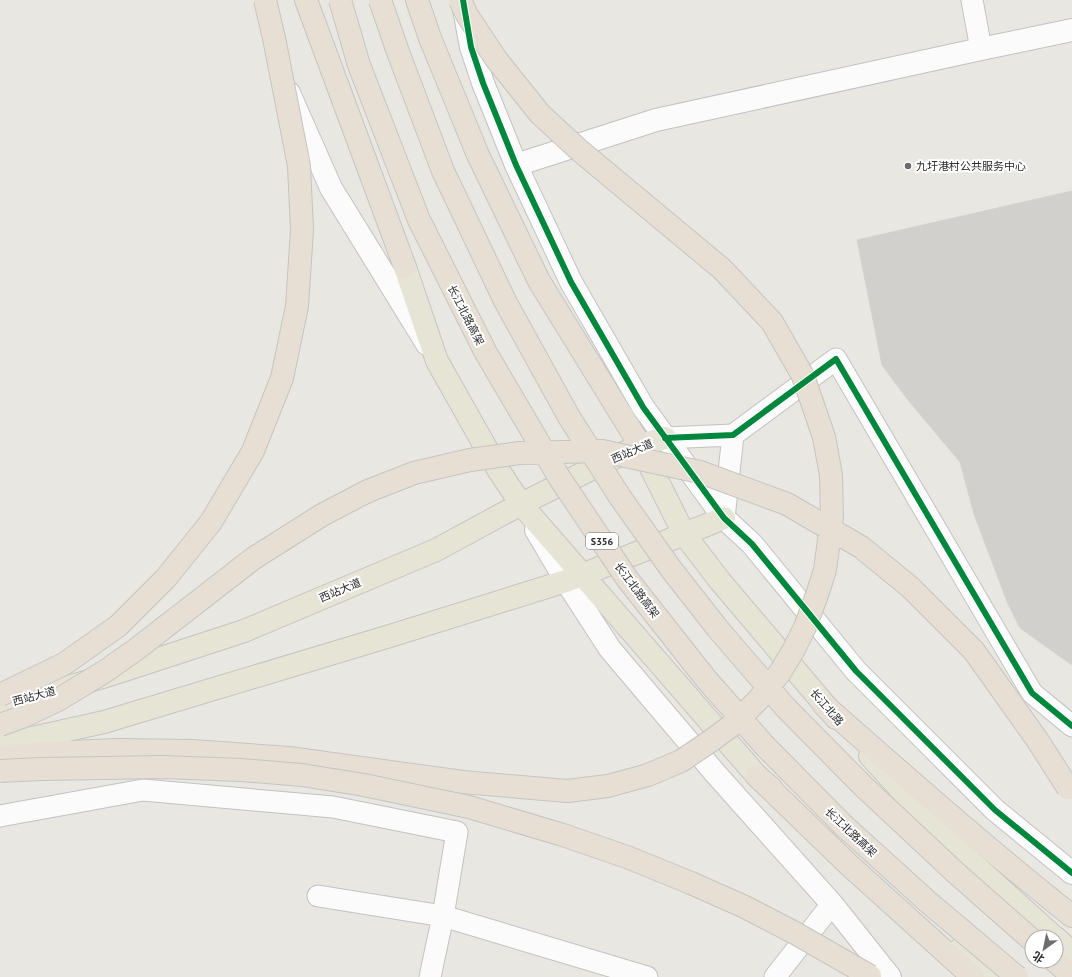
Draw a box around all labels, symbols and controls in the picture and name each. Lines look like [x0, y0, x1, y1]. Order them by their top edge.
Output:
place label: 九圩港村公共服务中心 [916, 159, 1026, 173]
marker: 九圩港村公共服务中心 [903, 161, 913, 171]
street label: 长江北路高架 [445, 282, 487, 348]
street label: 西站大道 [609, 436, 655, 466]
road number: S356 [586, 533, 618, 549]
street label: 长江北路高架 [612, 559, 662, 621]
street label: 西站大道 [317, 575, 363, 605]
street label: 西站大道 [11, 684, 57, 708]
street label: 长江北路 [807, 686, 847, 728]
street label: 长江北路高架 [822, 804, 880, 860]
north arrow [1024, 929, 1064, 969]
text: 北 [1030, 949, 1047, 966]

